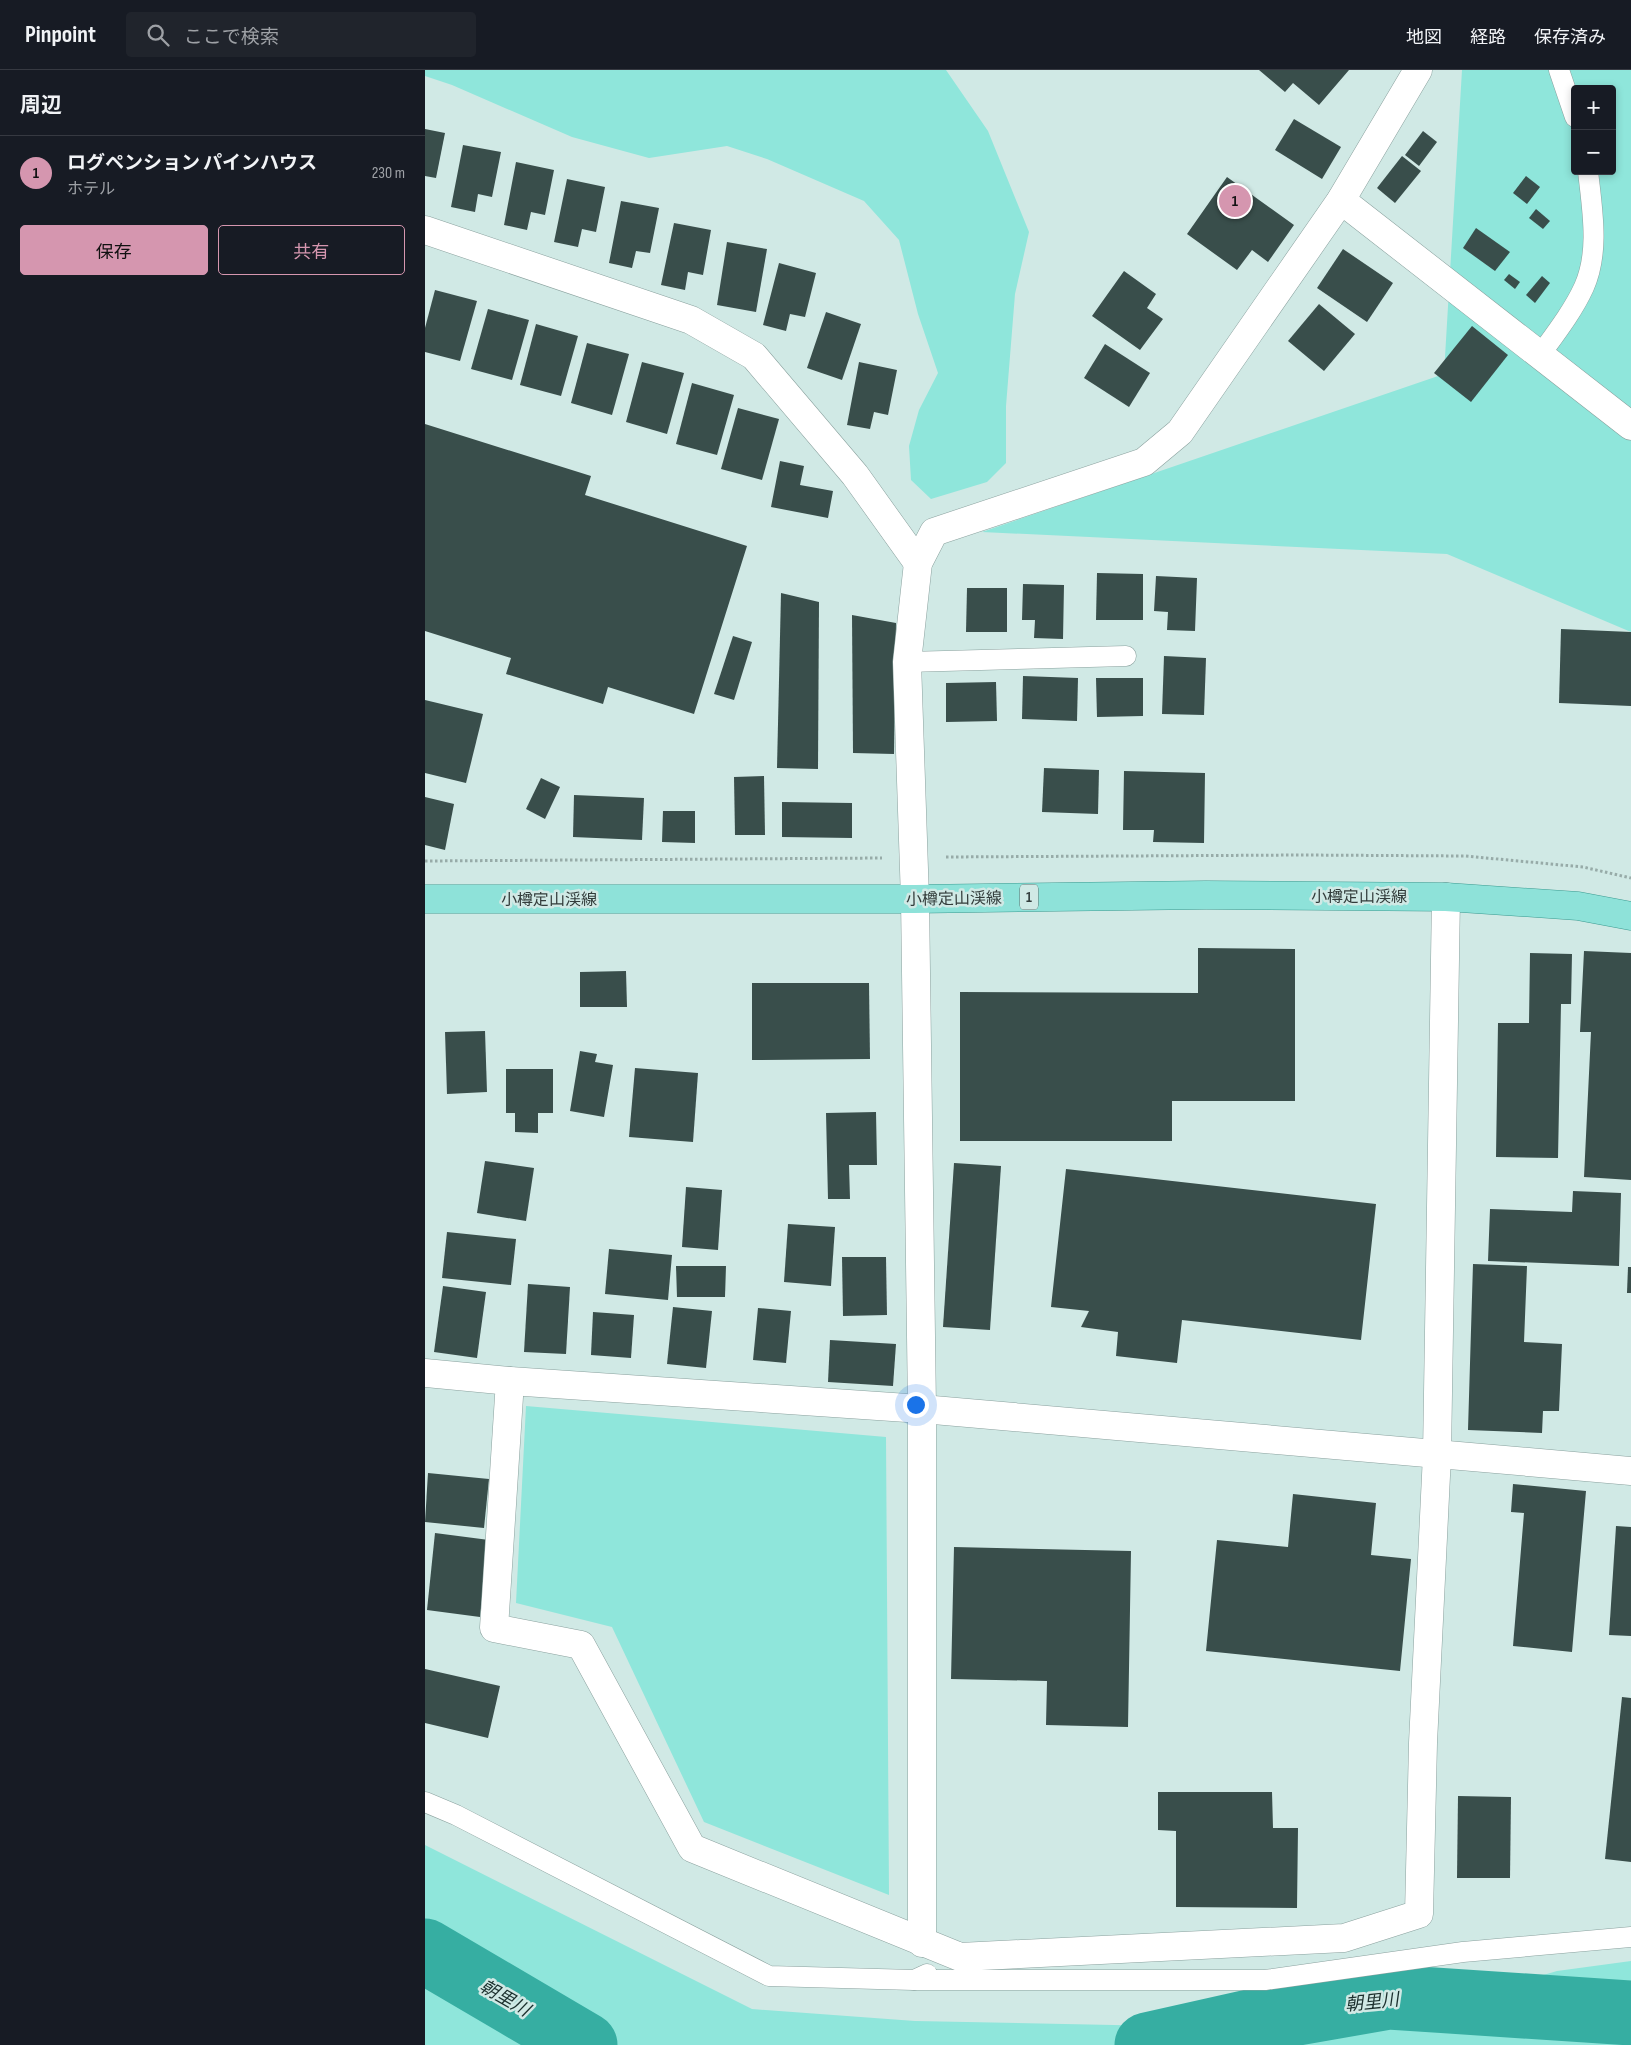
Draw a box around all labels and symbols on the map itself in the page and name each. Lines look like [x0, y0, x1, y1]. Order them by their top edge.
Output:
pin: 1 [1219, 182, 1251, 220]
road number: 1 [1020, 884, 1038, 910]
street label: 小樽定山渓線 [1311, 888, 1407, 907]
street label: 小樽定山渓線 [906, 889, 1002, 910]
street label: 小樽定山渓線 [501, 891, 597, 910]
your location [903, 1392, 929, 1418]
water label: 朝里川 [476, 1976, 535, 2022]
water label: 朝里川 [1344, 1989, 1402, 2016]

